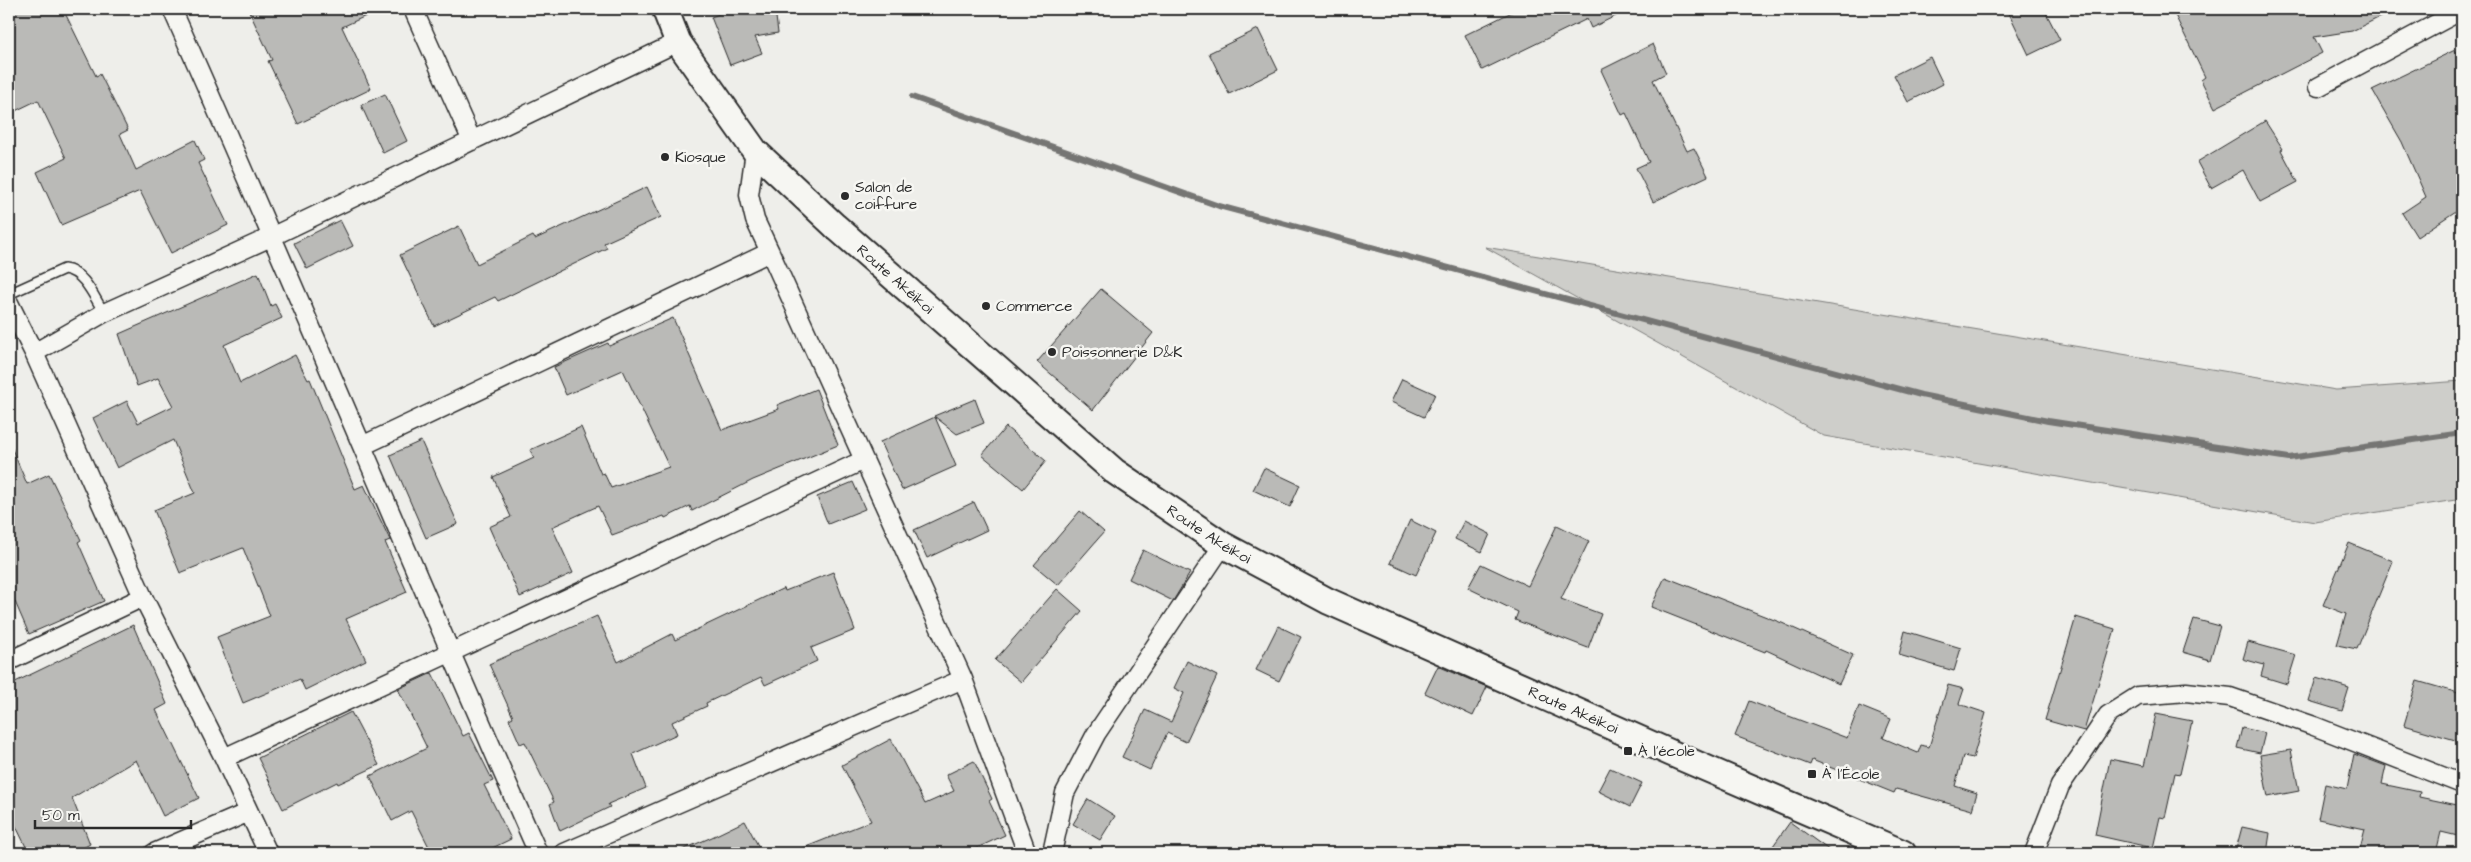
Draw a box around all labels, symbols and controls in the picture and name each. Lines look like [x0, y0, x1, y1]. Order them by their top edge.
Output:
place label: Kiosque [675, 147, 726, 168]
marker: Kiosque [659, 151, 671, 163]
place label: Salon de coiffure [855, 177, 917, 215]
marker: Salon de coiffure [839, 190, 851, 202]
street label: Route Akéikoi [852, 240, 939, 320]
place label: Commerce [996, 296, 1072, 317]
marker: Commerce [980, 300, 992, 312]
place label: Poissonnerie D&K [1062, 342, 1182, 363]
marker: Poissonnerie D&K [1046, 346, 1058, 358]
street label: Route Akéikoi [1162, 500, 1255, 569]
street label: Route Akéikoi [1525, 681, 1622, 740]
place label: À l'école [1638, 741, 1695, 762]
marker: À l'école [1622, 745, 1634, 757]
place label: À l'École [1822, 764, 1880, 785]
marker: À l'École [1806, 768, 1818, 780]
scale bar [35, 797, 191, 829]
text: 50 m [42, 805, 80, 826]

